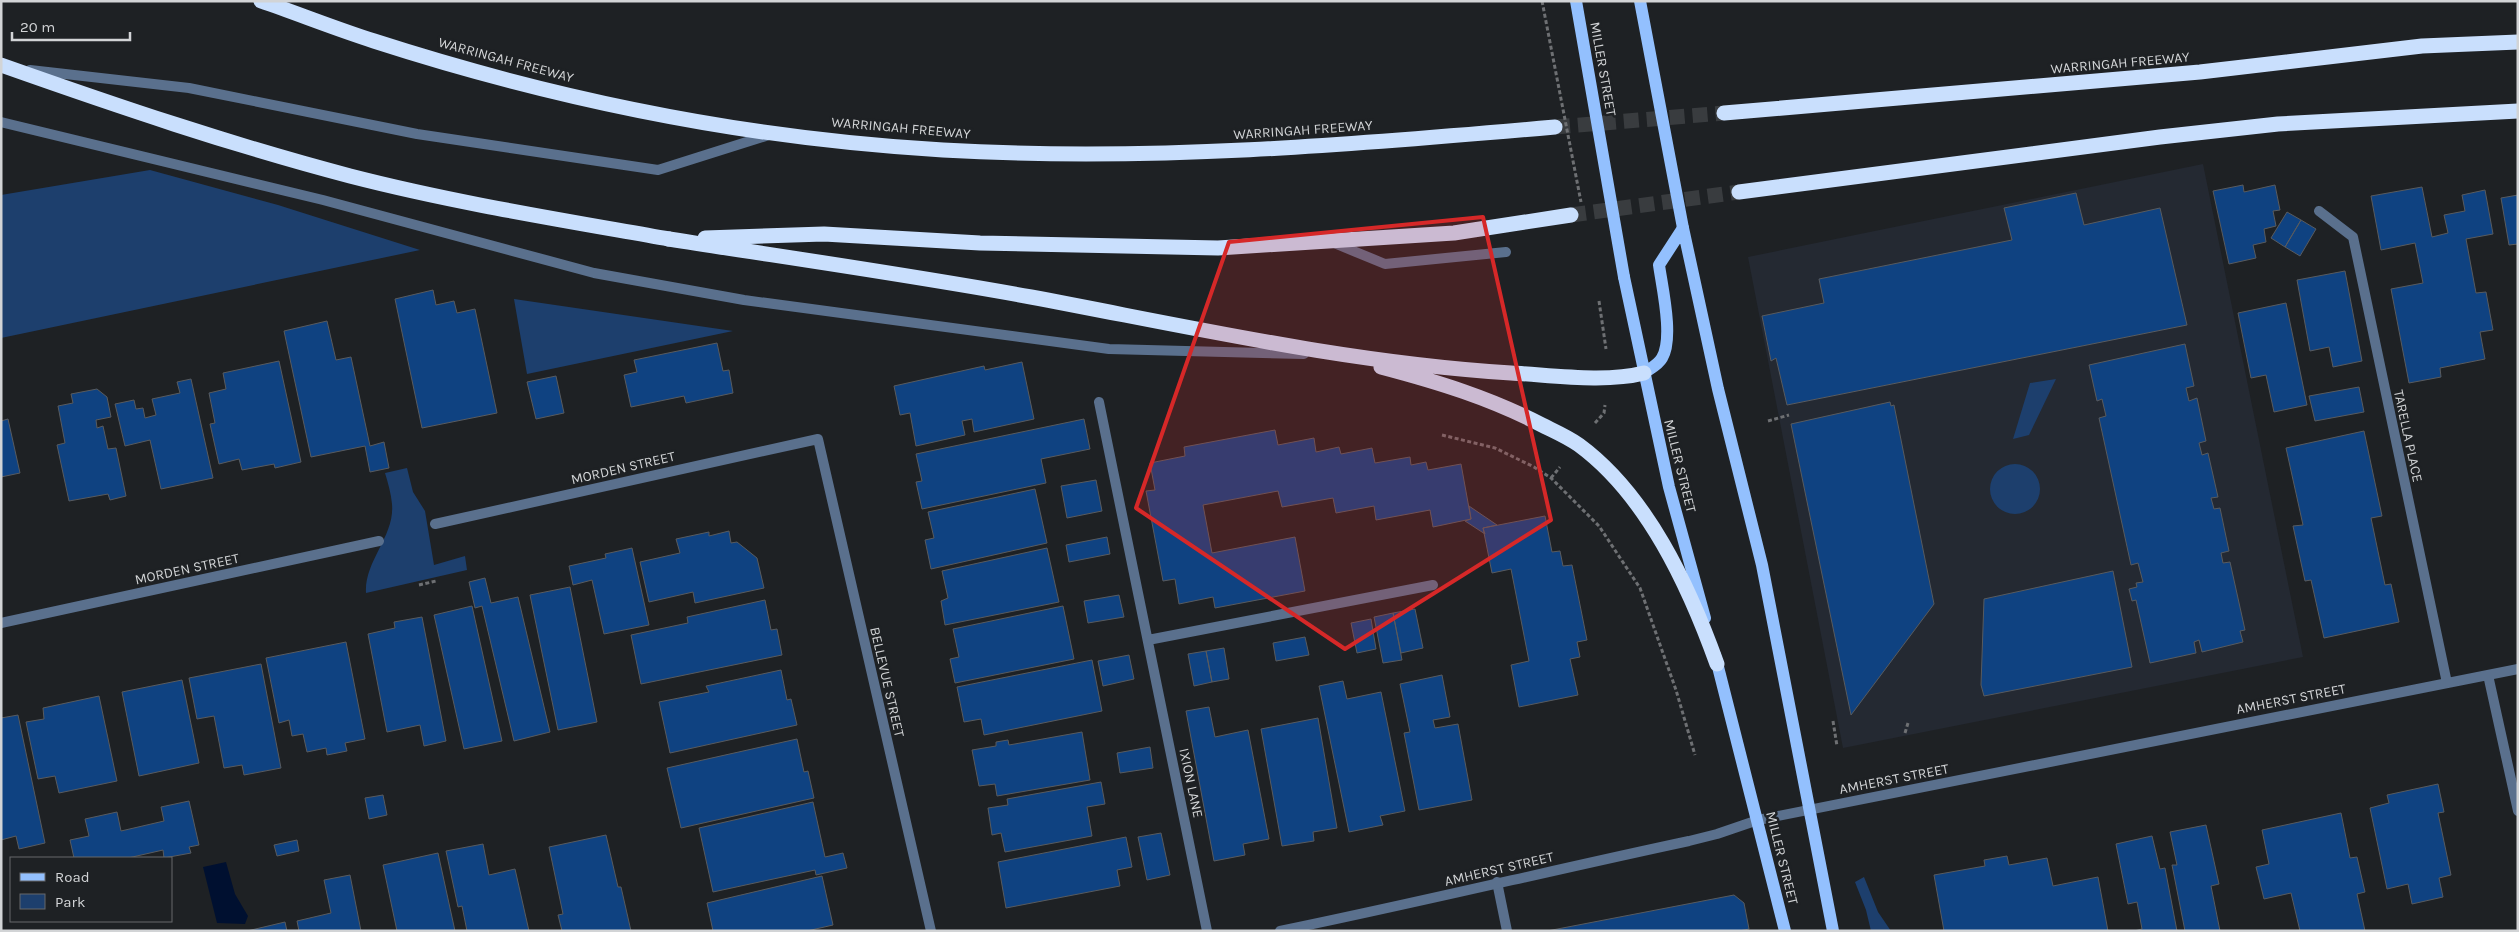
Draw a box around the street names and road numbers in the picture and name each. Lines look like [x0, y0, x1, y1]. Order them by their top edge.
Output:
street label: MILLER STREET [1586, 21, 1620, 117]
street label: WARRINGAH FREEWAY [436, 34, 576, 86]
street label: WARRINGAH FREEWAY [2050, 48, 2191, 78]
street label: WARRINGAH FREEWAY [831, 113, 972, 143]
street label: WARRINGAH FREEWAY [1233, 117, 1374, 143]
street label: TARELLA PLACE [2390, 388, 2426, 484]
street label: MILLER STREET [1660, 418, 1700, 514]
street label: MORDEN STREET [569, 448, 677, 488]
street label: MORDEN STREET [133, 550, 241, 588]
street label: BELLEVUE STREET [866, 625, 908, 739]
street label: AMHERST STREET [2235, 680, 2347, 718]
street label: IXION LANE [1175, 747, 1207, 819]
street label: AMHERST STREET [1838, 760, 1950, 798]
street label: MILLER STREET [1762, 810, 1802, 906]
street label: AMHERST STREET [1443, 848, 1555, 890]

